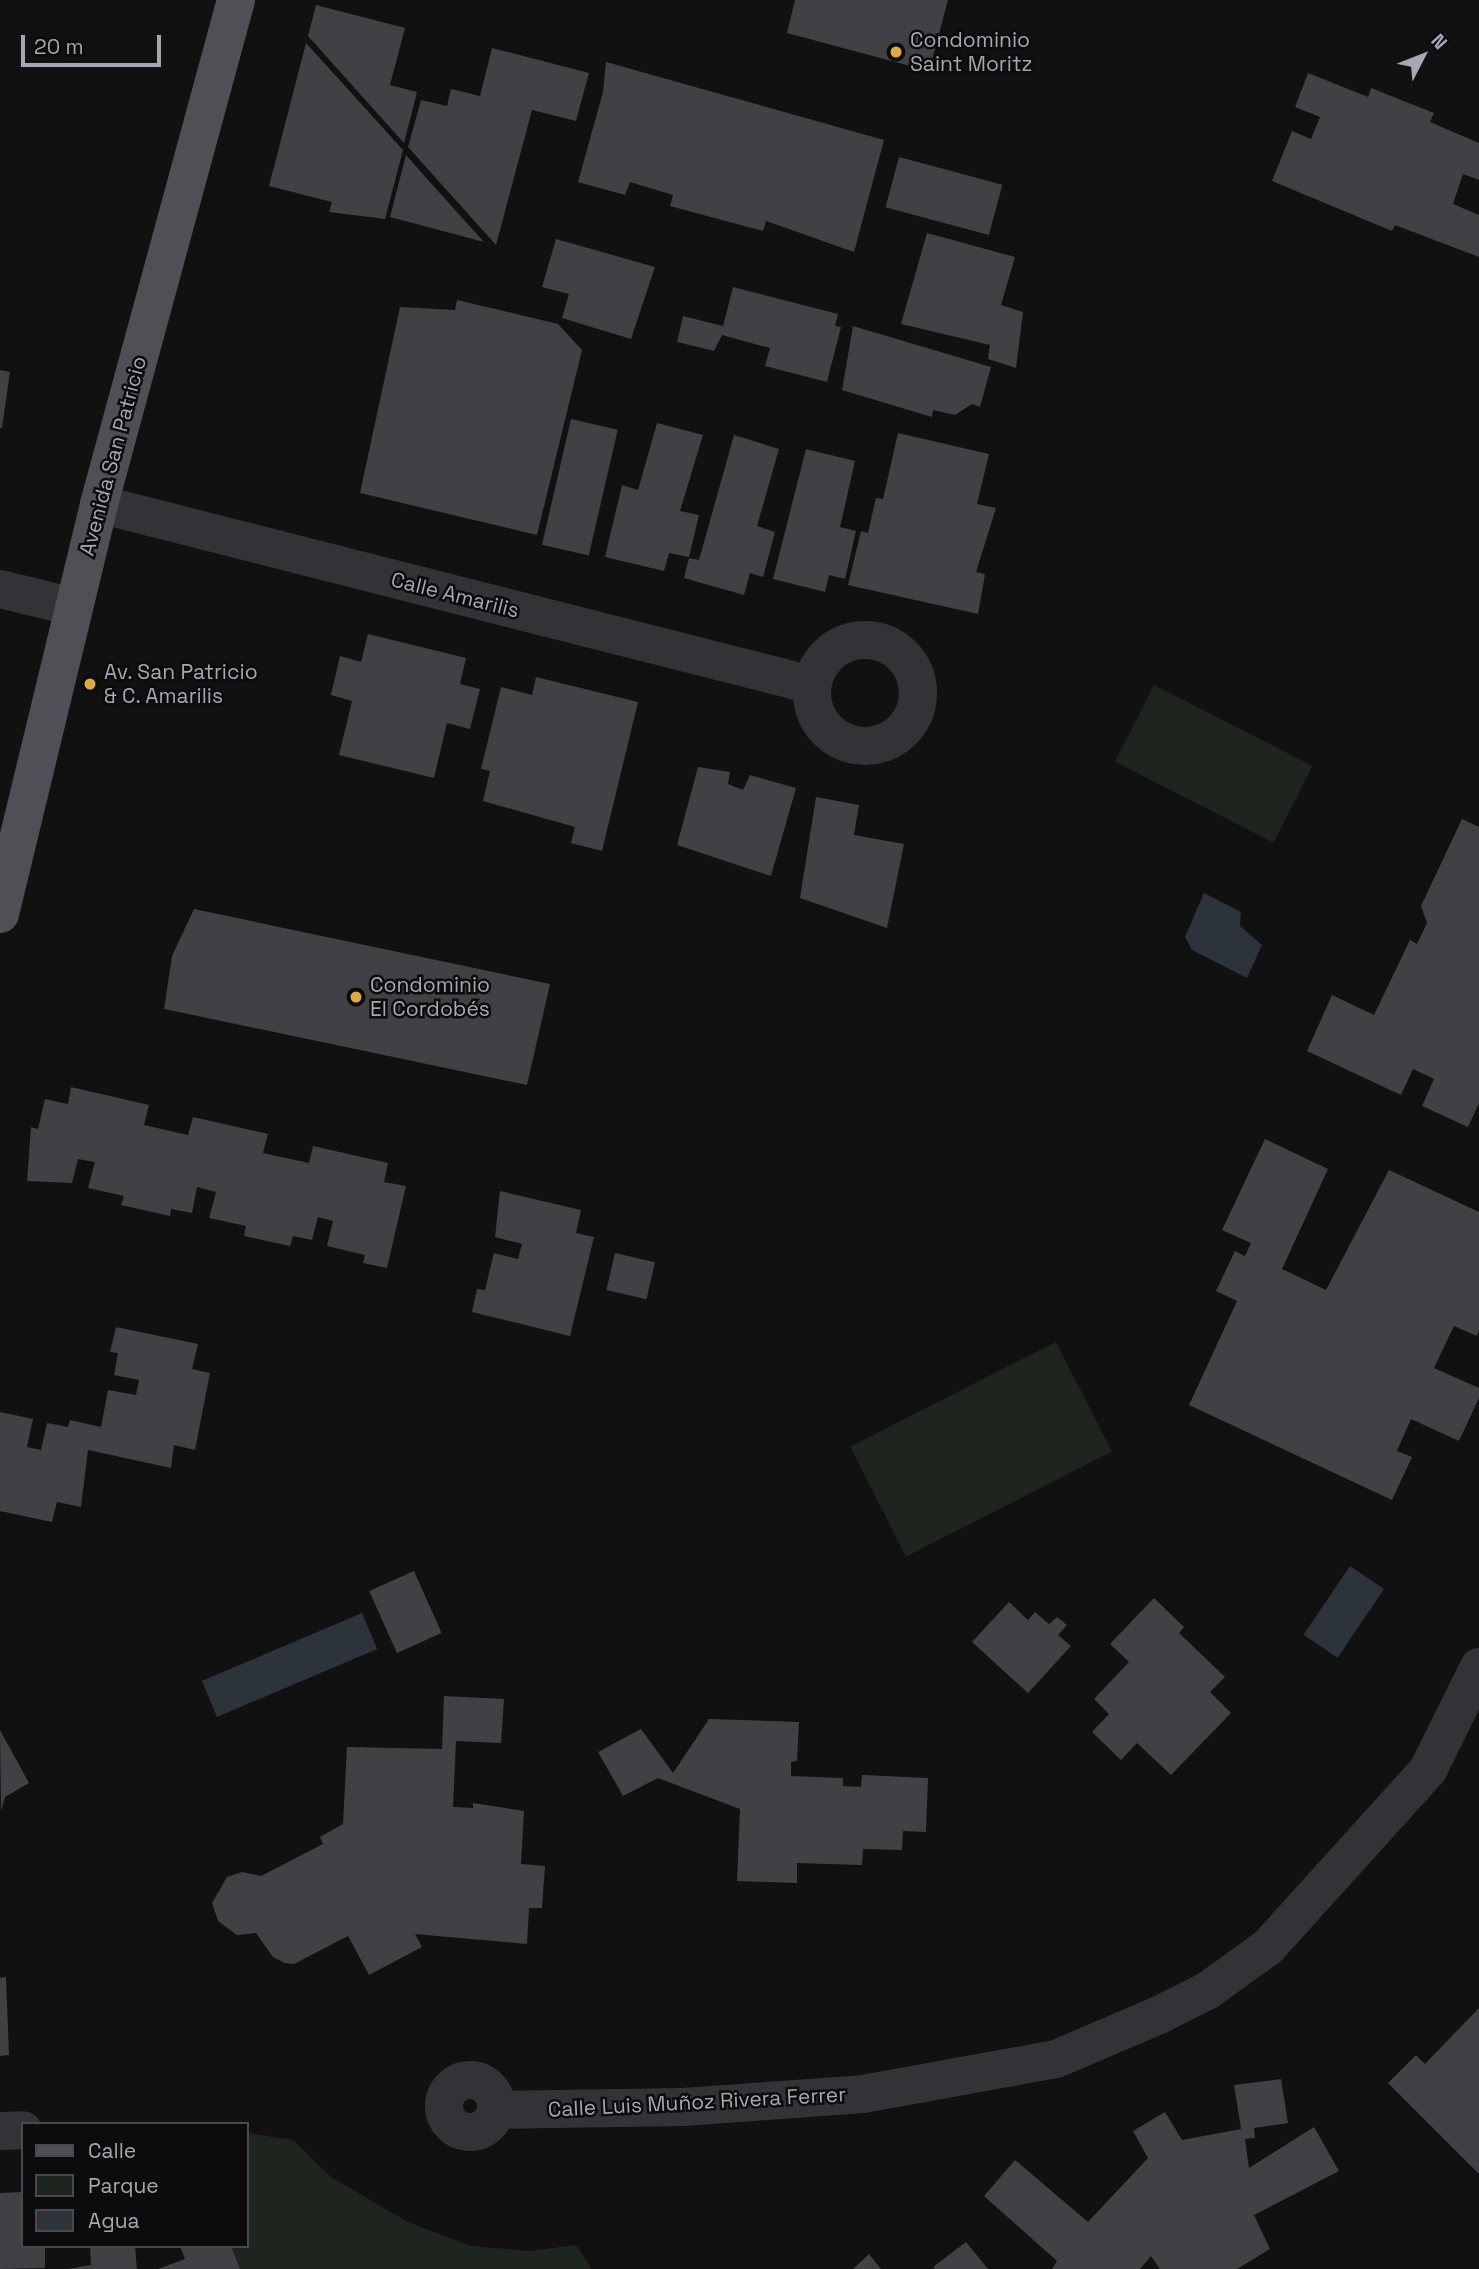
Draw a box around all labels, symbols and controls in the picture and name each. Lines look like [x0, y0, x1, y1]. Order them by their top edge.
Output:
scale bar [24, 21, 164, 65]
north arrow [1388, 21, 1458, 91]
place label: Condominio Saint Moritz [910, 27, 1033, 77]
text: N [1425, 29, 1453, 55]
text: 20 m [34, 33, 84, 60]
marker: Condominio Saint Moritz [888, 44, 904, 60]
street label: Avenida San Patricio [74, 353, 152, 559]
street label: Calle Amarilis [388, 567, 522, 623]
place label: Av. San Patricio & C. Amarilis [104, 659, 258, 709]
marker: Av. San Patricio & C. Amarilis [82, 676, 98, 692]
place label: Condominio El Cordobés [370, 972, 490, 1022]
marker: Condominio El Cordobés [348, 989, 364, 1005]
street label: Calle Luis Muñoz Rivera Ferrer [547, 2082, 847, 2122]
legend [21, 2122, 248, 2248]
text: Calle [88, 2137, 136, 2164]
text: Parque [88, 2172, 159, 2199]
text: Agua [88, 2207, 140, 2234]

